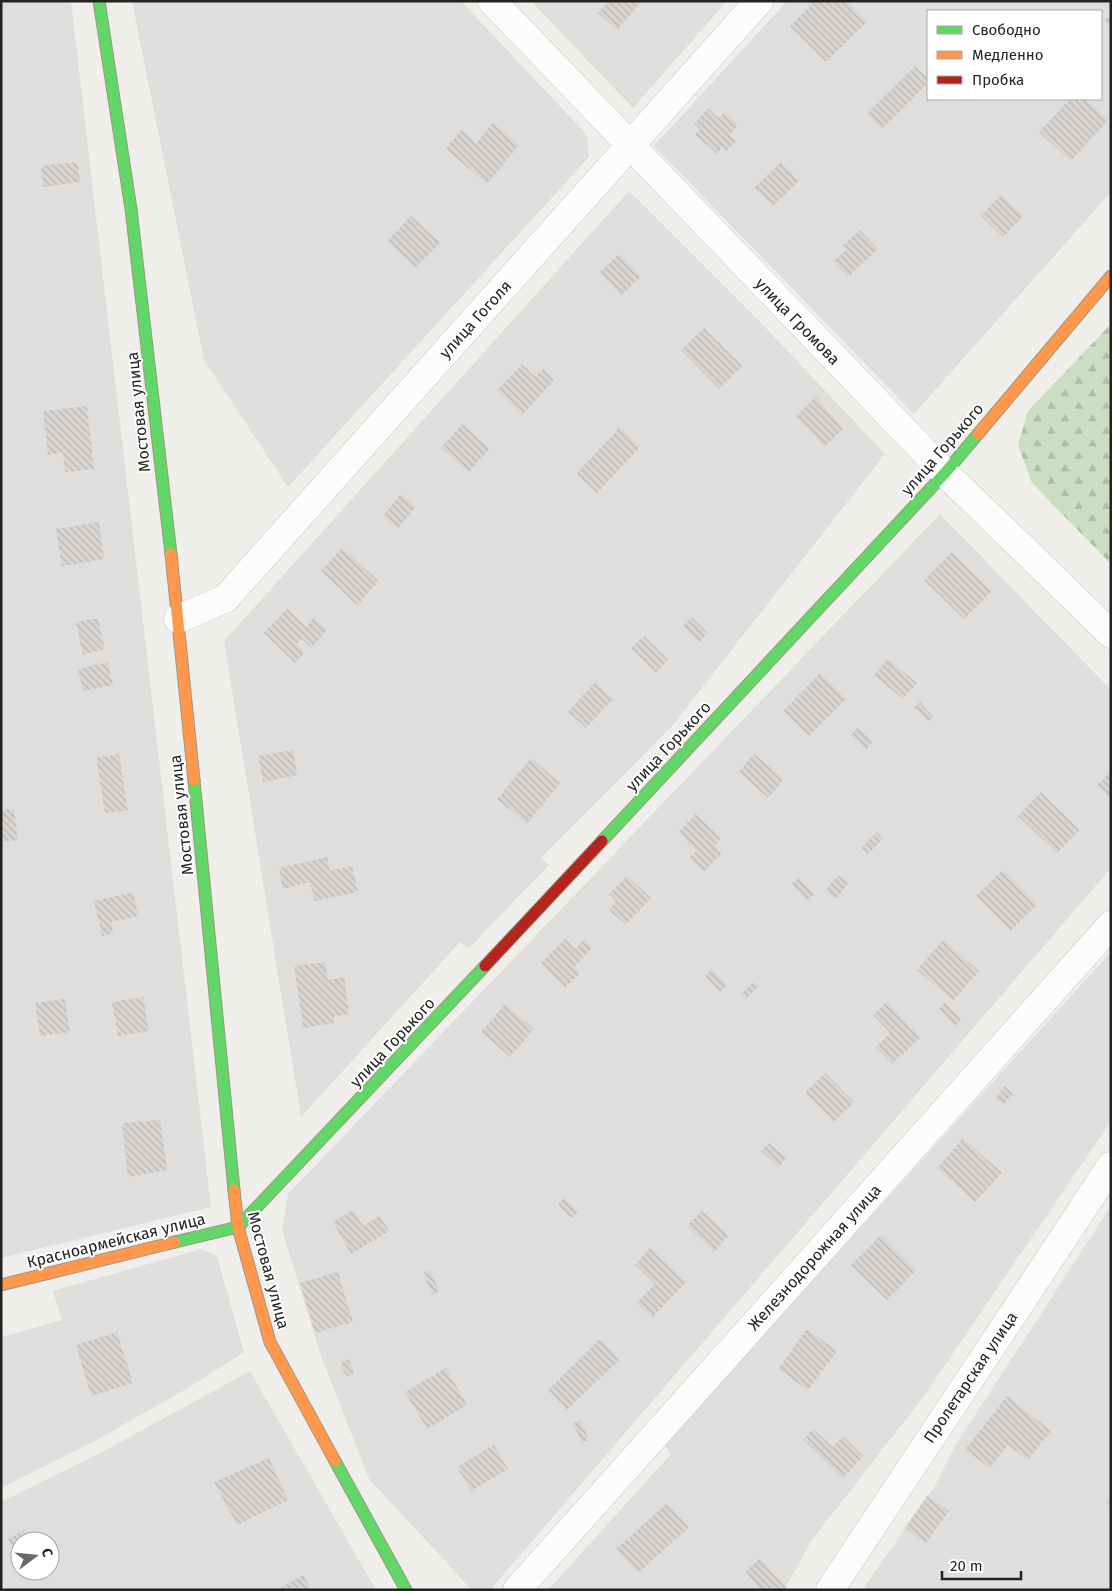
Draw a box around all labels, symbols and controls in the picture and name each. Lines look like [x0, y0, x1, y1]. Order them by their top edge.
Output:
legend [927, 10, 1102, 100]
text: Свободно [972, 21, 1041, 39]
text: Медленно [972, 46, 1044, 64]
text: Пробка [972, 71, 1024, 89]
street label: улица Громова [751, 274, 844, 369]
street label: улица Гоголя [435, 276, 515, 362]
street label: Мостовая улица [123, 351, 154, 473]
street label: улица Горького [897, 399, 988, 499]
street label: улица Горького [622, 698, 715, 795]
street label: Мостовая улица [166, 754, 197, 876]
street label: улица Горького [346, 994, 439, 1091]
street label: Железнодорожная улица [744, 1180, 885, 1334]
street label: Красноармейская улица [25, 1209, 207, 1272]
street label: Мостовая улица [244, 1209, 293, 1331]
street label: Пролетарская улица [920, 1308, 1021, 1446]
north arrow [10, 1531, 60, 1581]
text: С [38, 1546, 56, 1559]
scale bar [942, 1548, 1021, 1580]
text: 20 m [950, 1557, 983, 1575]

